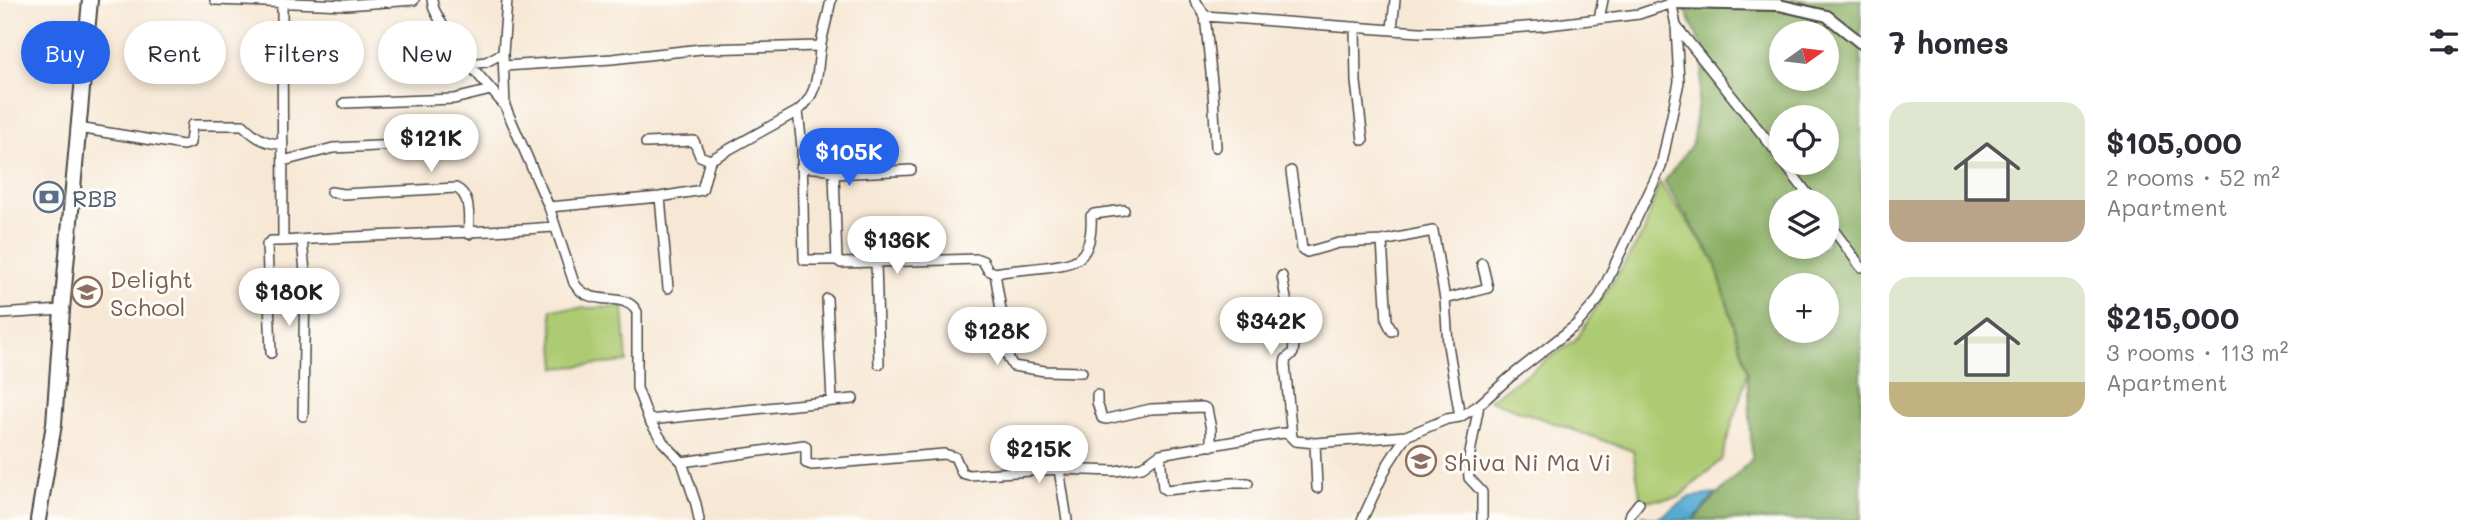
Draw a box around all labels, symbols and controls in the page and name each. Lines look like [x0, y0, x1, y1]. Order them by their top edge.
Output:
chip: Buy [21, 21, 110, 84]
chip: Rent [124, 21, 226, 84]
chip: Filters [240, 21, 364, 84]
chip: New [378, 21, 477, 84]
north arrow [1769, 21, 1839, 91]
map controls [1769, 21, 1839, 343]
text: 7 homes [1889, 22, 2009, 62]
icon: filters [2425, 23, 2463, 61]
button: locate [1769, 105, 1839, 175]
pin: $121K [382, 114, 480, 174]
text: $121K [400, 122, 462, 152]
text: $105,000 [2106, 122, 2242, 162]
pin: $105K [800, 128, 898, 188]
icon: home [1945, 130, 2029, 214]
text: $105K [815, 136, 883, 166]
text: 2 rooms · 52 m² [2106, 162, 2280, 192]
bank icon: RBB [32, 180, 66, 214]
place label: RBB [72, 182, 117, 213]
button: layers [1769, 189, 1839, 259]
text: Apartment [2106, 192, 2228, 222]
pin: $136K [848, 216, 946, 276]
text: $136K [863, 224, 931, 254]
place label: Delight School [110, 263, 193, 322]
pin: $180K [240, 268, 338, 328]
button: + [1769, 273, 1839, 343]
school or university icon: Delight School [70, 275, 104, 309]
text: $180K [255, 276, 323, 306]
text: $215,000 [2106, 297, 2239, 337]
pin: $342K [1222, 298, 1320, 357]
text: $342K [1236, 305, 1306, 335]
icon: home [1945, 305, 2029, 389]
pin: $128K [948, 308, 1046, 367]
text: $128K [964, 315, 1030, 345]
text: 3 rooms · 113 m² [2106, 337, 2288, 367]
text: Apartment [2106, 367, 2228, 397]
pin: $215K [990, 426, 1088, 485]
text: $215K [1006, 433, 1072, 463]
school or university icon: Shiva Ni Ma Vi [1404, 444, 1438, 478]
place label: Shiva Ni Ma Vi [1444, 446, 1611, 477]

